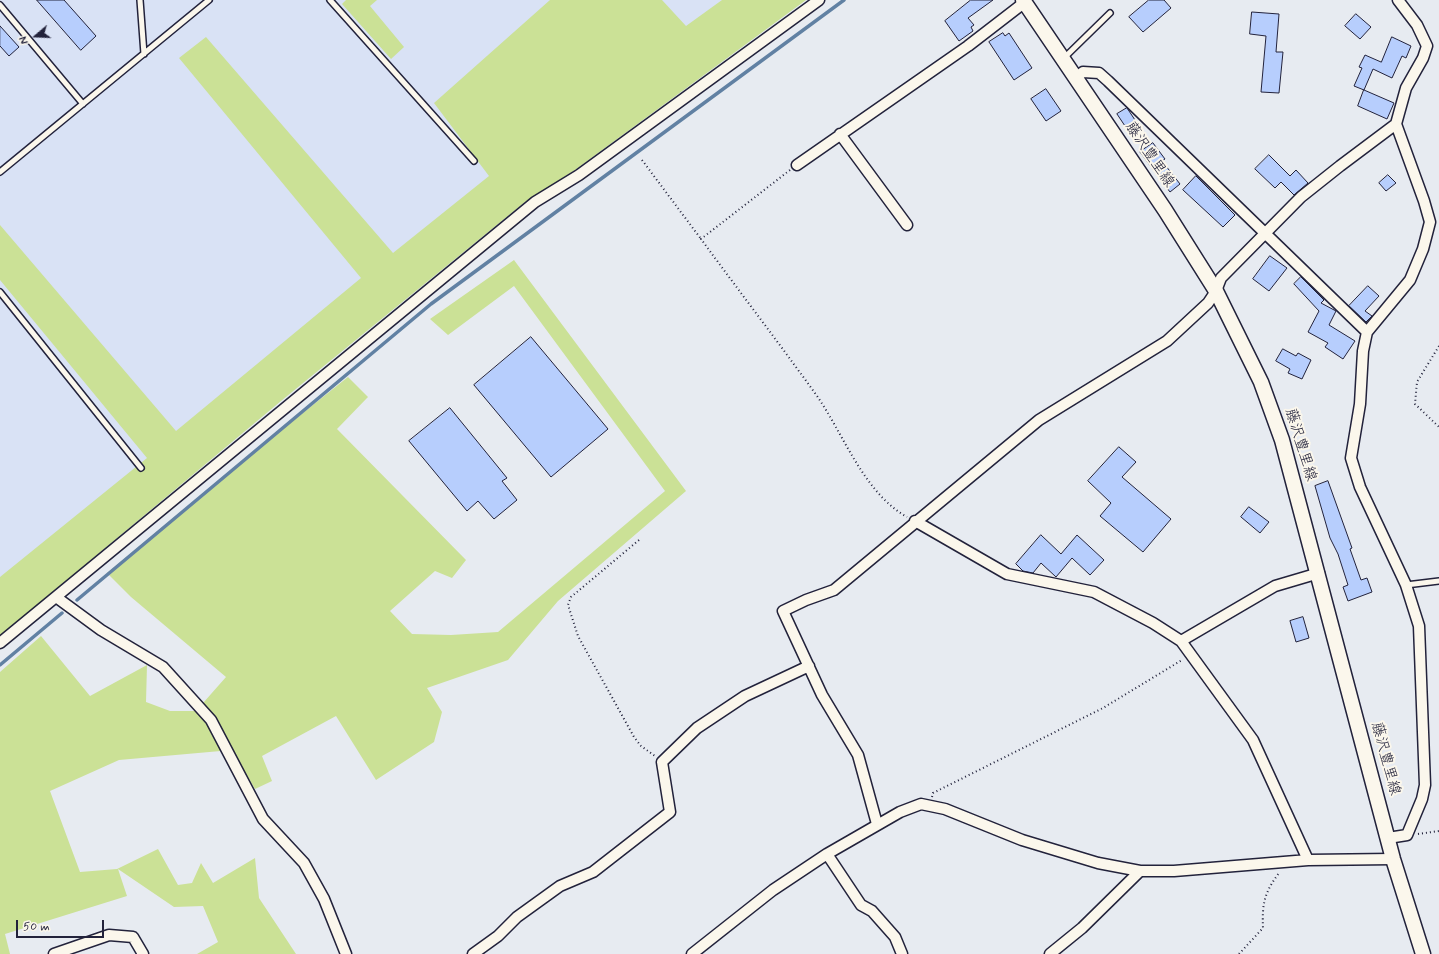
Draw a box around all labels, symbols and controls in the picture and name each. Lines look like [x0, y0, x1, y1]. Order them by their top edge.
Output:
north arrow [16, 16, 56, 56]
text: N [17, 34, 32, 46]
street label: 藤沢豊里線 [1121, 119, 1177, 191]
street label: 藤沢豊里線 [1280, 407, 1320, 483]
street label: 藤沢豊里線 [1367, 720, 1403, 798]
scale bar [18, 912, 106, 938]
text: 50 m [23, 919, 50, 935]

